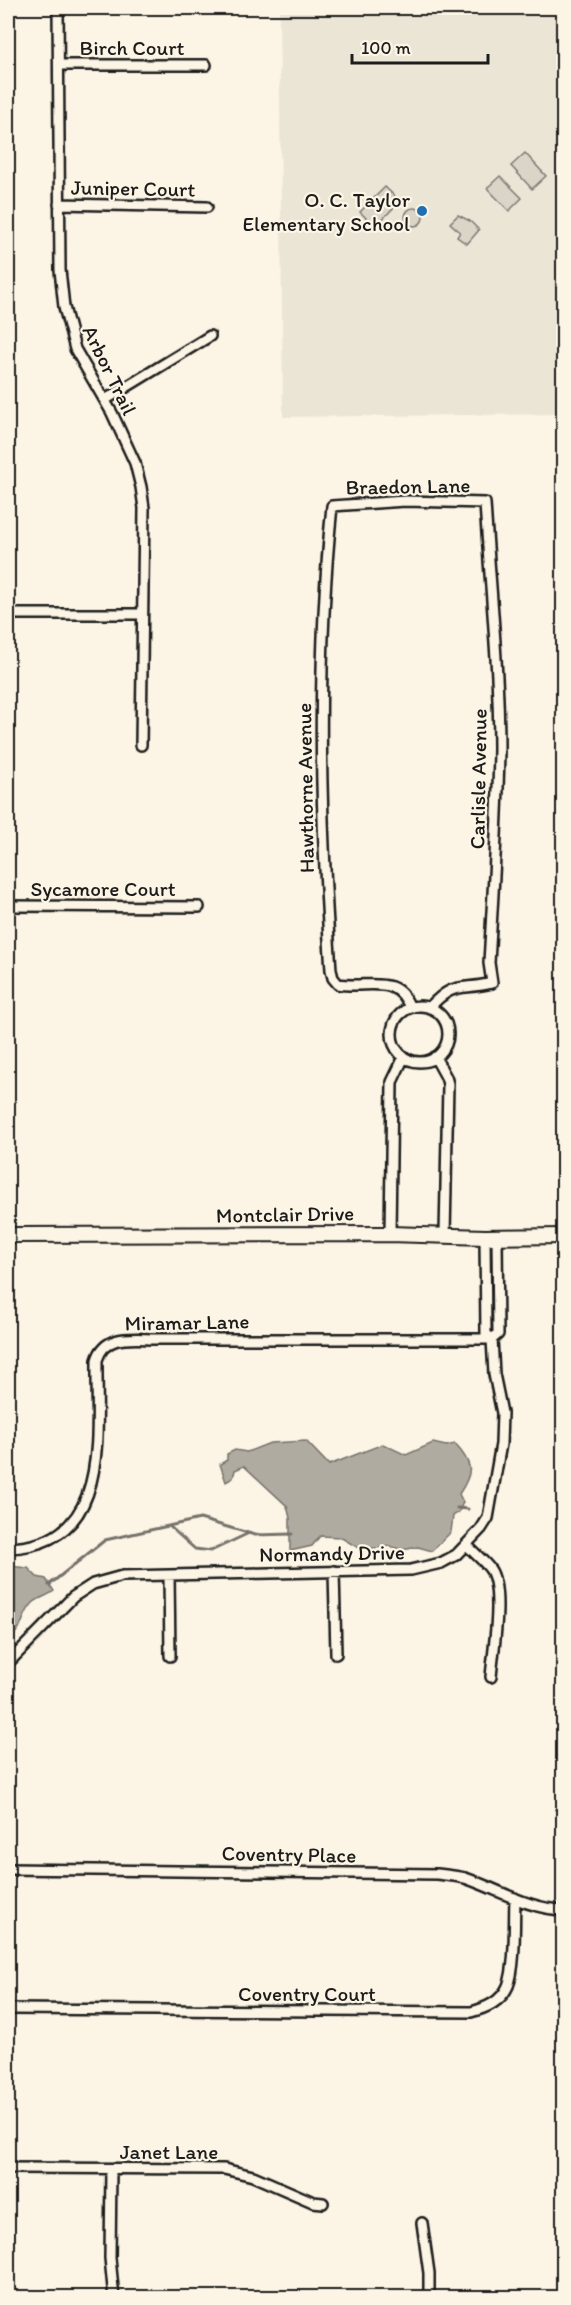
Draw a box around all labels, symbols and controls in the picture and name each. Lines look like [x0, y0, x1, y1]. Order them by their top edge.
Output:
scale bar [352, 27, 488, 65]
street label: Birch Court [80, 35, 185, 60]
text: 100 m [361, 37, 411, 59]
street label: Juniper Court [71, 174, 196, 202]
place label: O. C. Taylor Elementary School [243, 187, 411, 236]
marker: O. C. Taylor Elementary School [415, 204, 429, 218]
street label: Arbor Trail [78, 321, 142, 419]
street label: Braedon Lane [345, 472, 471, 500]
street label: Hawthorne Avenue [291, 703, 319, 873]
street label: Carlisle Avenue [464, 708, 492, 850]
street label: Sycamore Court [30, 876, 176, 901]
street label: Montclair Drive [216, 1200, 354, 1228]
street label: Miramar Lane [124, 1308, 250, 1336]
street label: Normandy Drive [259, 1539, 405, 1567]
street label: Coventry Place [221, 1840, 357, 1868]
street label: Coventry Court [238, 1981, 376, 2006]
street label: Janet Lane [120, 2139, 218, 2164]

